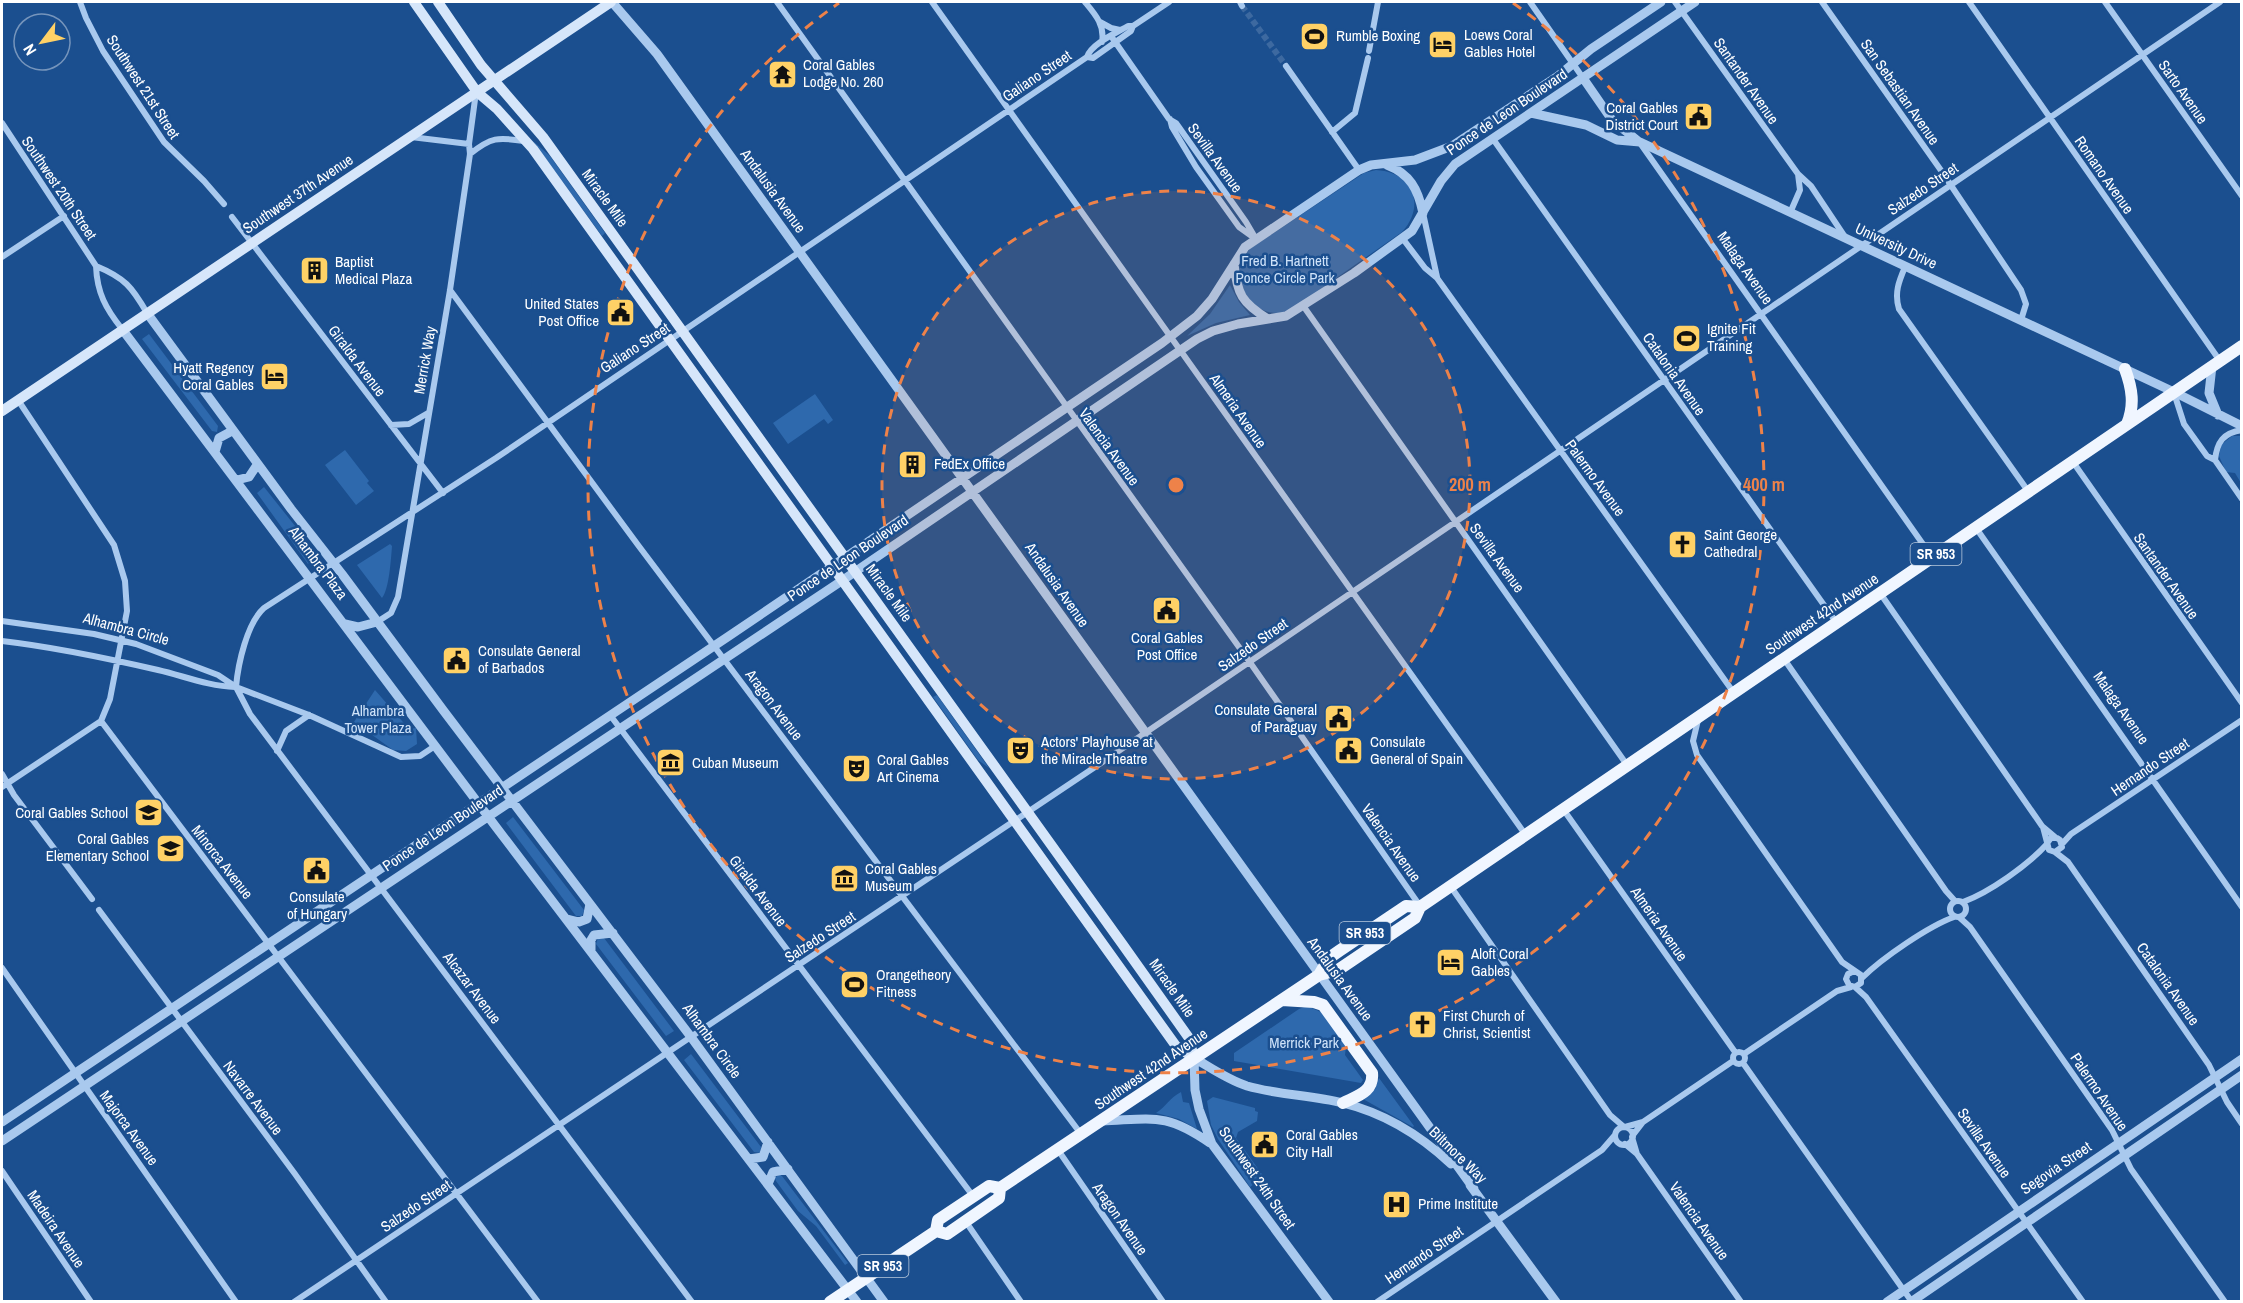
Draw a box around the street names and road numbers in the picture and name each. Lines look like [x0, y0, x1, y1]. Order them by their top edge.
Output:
street label: Southwest 21st Street [102, 31, 185, 143]
street label: Santander Avenue [1709, 33, 1784, 128]
street label: San Sebastian Avenue [1856, 35, 1945, 149]
street label: Galiano Street [998, 44, 1076, 106]
street label: Sarto Avenue [2154, 56, 2213, 128]
street label: Ponce de Leon Boulevard [1442, 63, 1571, 160]
street label: Sevilla Avenue [1183, 119, 1248, 197]
street label: Southwest 20th Street [17, 132, 102, 244]
street label: Romano Avenue [2070, 132, 2139, 218]
street label: Andalusia Avenue [735, 144, 811, 237]
street label: Southwest 37th Avenue [238, 149, 357, 238]
street label: Salzedo Street [1883, 157, 1963, 220]
street label: Miracle Mile [577, 164, 634, 231]
street label: University Drive [1852, 217, 1941, 274]
street label: Malaga Avenue [1713, 227, 1778, 309]
street label: Galiano Street [596, 317, 674, 378]
street label: Giralda Avenue [324, 321, 391, 401]
street label: Merrick Way [408, 323, 441, 396]
street label: Catalonia Avenue [1638, 328, 1711, 420]
street label: Almeria Avenue [1204, 368, 1272, 452]
street label: Valencia Avenue [1074, 404, 1145, 490]
street label: Palermo Avenue [1560, 435, 1630, 520]
street label: Ponce de Leon Boulevard [783, 509, 912, 606]
street label: Sevilla Avenue [1465, 519, 1530, 597]
street label: Alhambra Plaza [283, 521, 353, 604]
street label: Santander Avenue [2129, 528, 2204, 623]
street label: Andalusia Avenue [1020, 537, 1094, 631]
road number: SR 953 [1910, 543, 1962, 565]
street label: Miracle Mile [861, 559, 918, 626]
street label: Southwest 42nd Avenue [1761, 568, 1883, 659]
street label: Alhambra Circle [80, 607, 172, 650]
street label: Salzedo Street [1214, 613, 1292, 676]
street label: Aragon Avenue [740, 664, 808, 745]
street label: Malaga Avenue [2089, 667, 2154, 749]
street label: Hernando Street [2106, 732, 2193, 801]
street label: Ponce de Leon Boulevard [378, 779, 507, 876]
street label: Valencia Avenue [1357, 799, 1426, 886]
street label: Minorca Avenue [187, 820, 258, 903]
street label: Giralda Avenue [725, 851, 792, 931]
street label: Almeria Avenue [1625, 881, 1693, 965]
street label: Salzedo Street [780, 905, 860, 967]
road number: SR 953 [1340, 922, 1390, 944]
street label: Andalusia Avenue [1302, 932, 1378, 1025]
street label: Catalonia Avenue [2132, 938, 2205, 1030]
street label: Alcazar Avenue [438, 947, 507, 1028]
street label: Miracle Mile [1145, 954, 1200, 1021]
street label: Alhambra Circle [677, 998, 747, 1083]
street label: Southwest 42nd Avenue [1090, 1023, 1212, 1114]
street label: Palermo Avenue [2066, 1049, 2133, 1135]
street label: Navarre Avenue [219, 1056, 288, 1139]
street label: Majorca Avenue [95, 1086, 164, 1170]
street label: Sevilla Avenue [1953, 1103, 2016, 1182]
street label: Southwest 24th Street [1214, 1122, 1301, 1234]
street label: Biltmore Way [1425, 1122, 1493, 1188]
street label: Segovia Street [2016, 1136, 2096, 1199]
street label: Salzedo Street [376, 1174, 456, 1237]
street label: Aragon Avenue [1087, 1177, 1153, 1259]
street label: Valencia Avenue [1665, 1177, 1734, 1264]
street label: Madeira Avenue [23, 1186, 90, 1272]
street label: Hernando Street [1380, 1220, 1467, 1289]
road number: SR 953 [858, 1255, 908, 1277]

